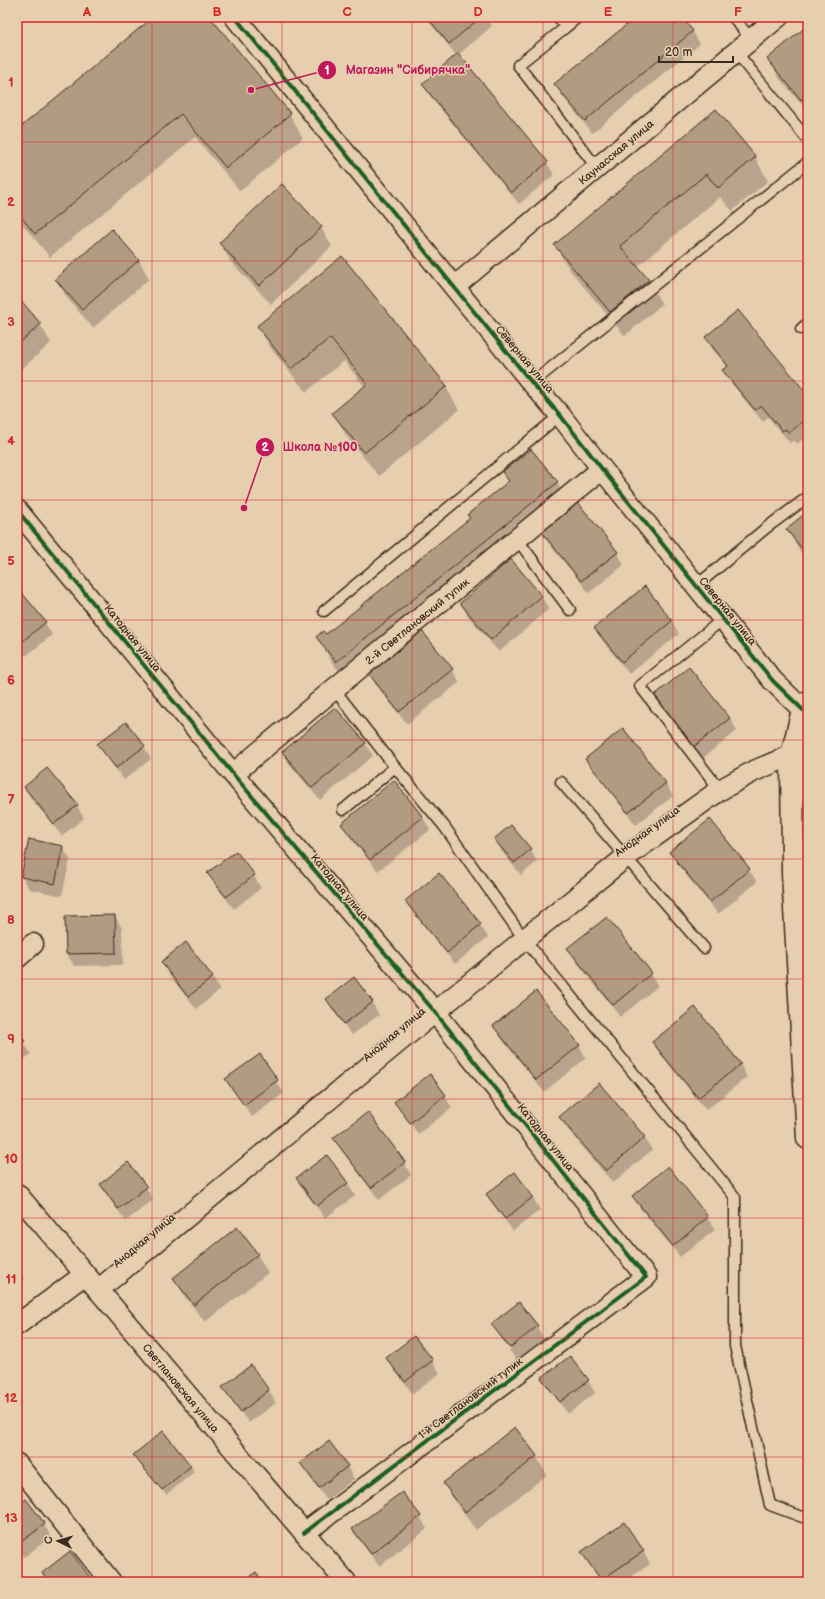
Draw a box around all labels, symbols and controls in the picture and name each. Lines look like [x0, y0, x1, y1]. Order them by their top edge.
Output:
text: A [82, 4, 91, 20]
text: B [212, 4, 222, 20]
text: C [342, 4, 352, 20]
text: D [473, 4, 483, 20]
text: E [604, 4, 613, 20]
text: F [734, 4, 742, 20]
scale bar [659, 38, 733, 64]
text: 20 m [665, 45, 692, 60]
callout: Магазин "Сибирячка" [317, 58, 478, 82]
text: 1 [324, 63, 330, 78]
text: Магазин "Сибирячка" [346, 63, 470, 78]
text: 1 [8, 74, 14, 90]
street label: Каунасская улица [576, 117, 657, 188]
text: 2 [7, 194, 15, 210]
text: 3 [7, 314, 15, 330]
street label: Северная улица [493, 323, 557, 396]
text: 4 [7, 433, 15, 449]
callout: Школа №100 [255, 435, 366, 459]
text: 2 [261, 440, 269, 455]
text: Школа №100 [283, 440, 357, 455]
text: 5 [7, 553, 15, 569]
street label: 2-й Светлановский тупик [363, 575, 472, 667]
street label: Северная улица [696, 575, 759, 648]
street label: Катодная улица [101, 602, 164, 675]
text: 6 [7, 672, 15, 688]
text: 7 [7, 792, 15, 808]
street label: Анодная улица [611, 803, 683, 860]
street label: Катодная улица [308, 851, 372, 924]
text: 8 [7, 912, 15, 928]
street label: Анодная улица [360, 1004, 428, 1065]
text: 9 [7, 1031, 15, 1047]
street label: Катодная улица [514, 1101, 577, 1174]
text: 10 [4, 1151, 18, 1167]
street label: Анодная улица [110, 1210, 178, 1271]
text: 11 [6, 1271, 16, 1287]
street label: Светлановская улица [140, 1341, 222, 1436]
street label: 1-й Светлановский тупик [415, 1355, 525, 1442]
text: 12 [4, 1390, 18, 1406]
text: 13 [4, 1510, 18, 1526]
north arrow [38, 1521, 78, 1561]
text: С [42, 1535, 55, 1545]

